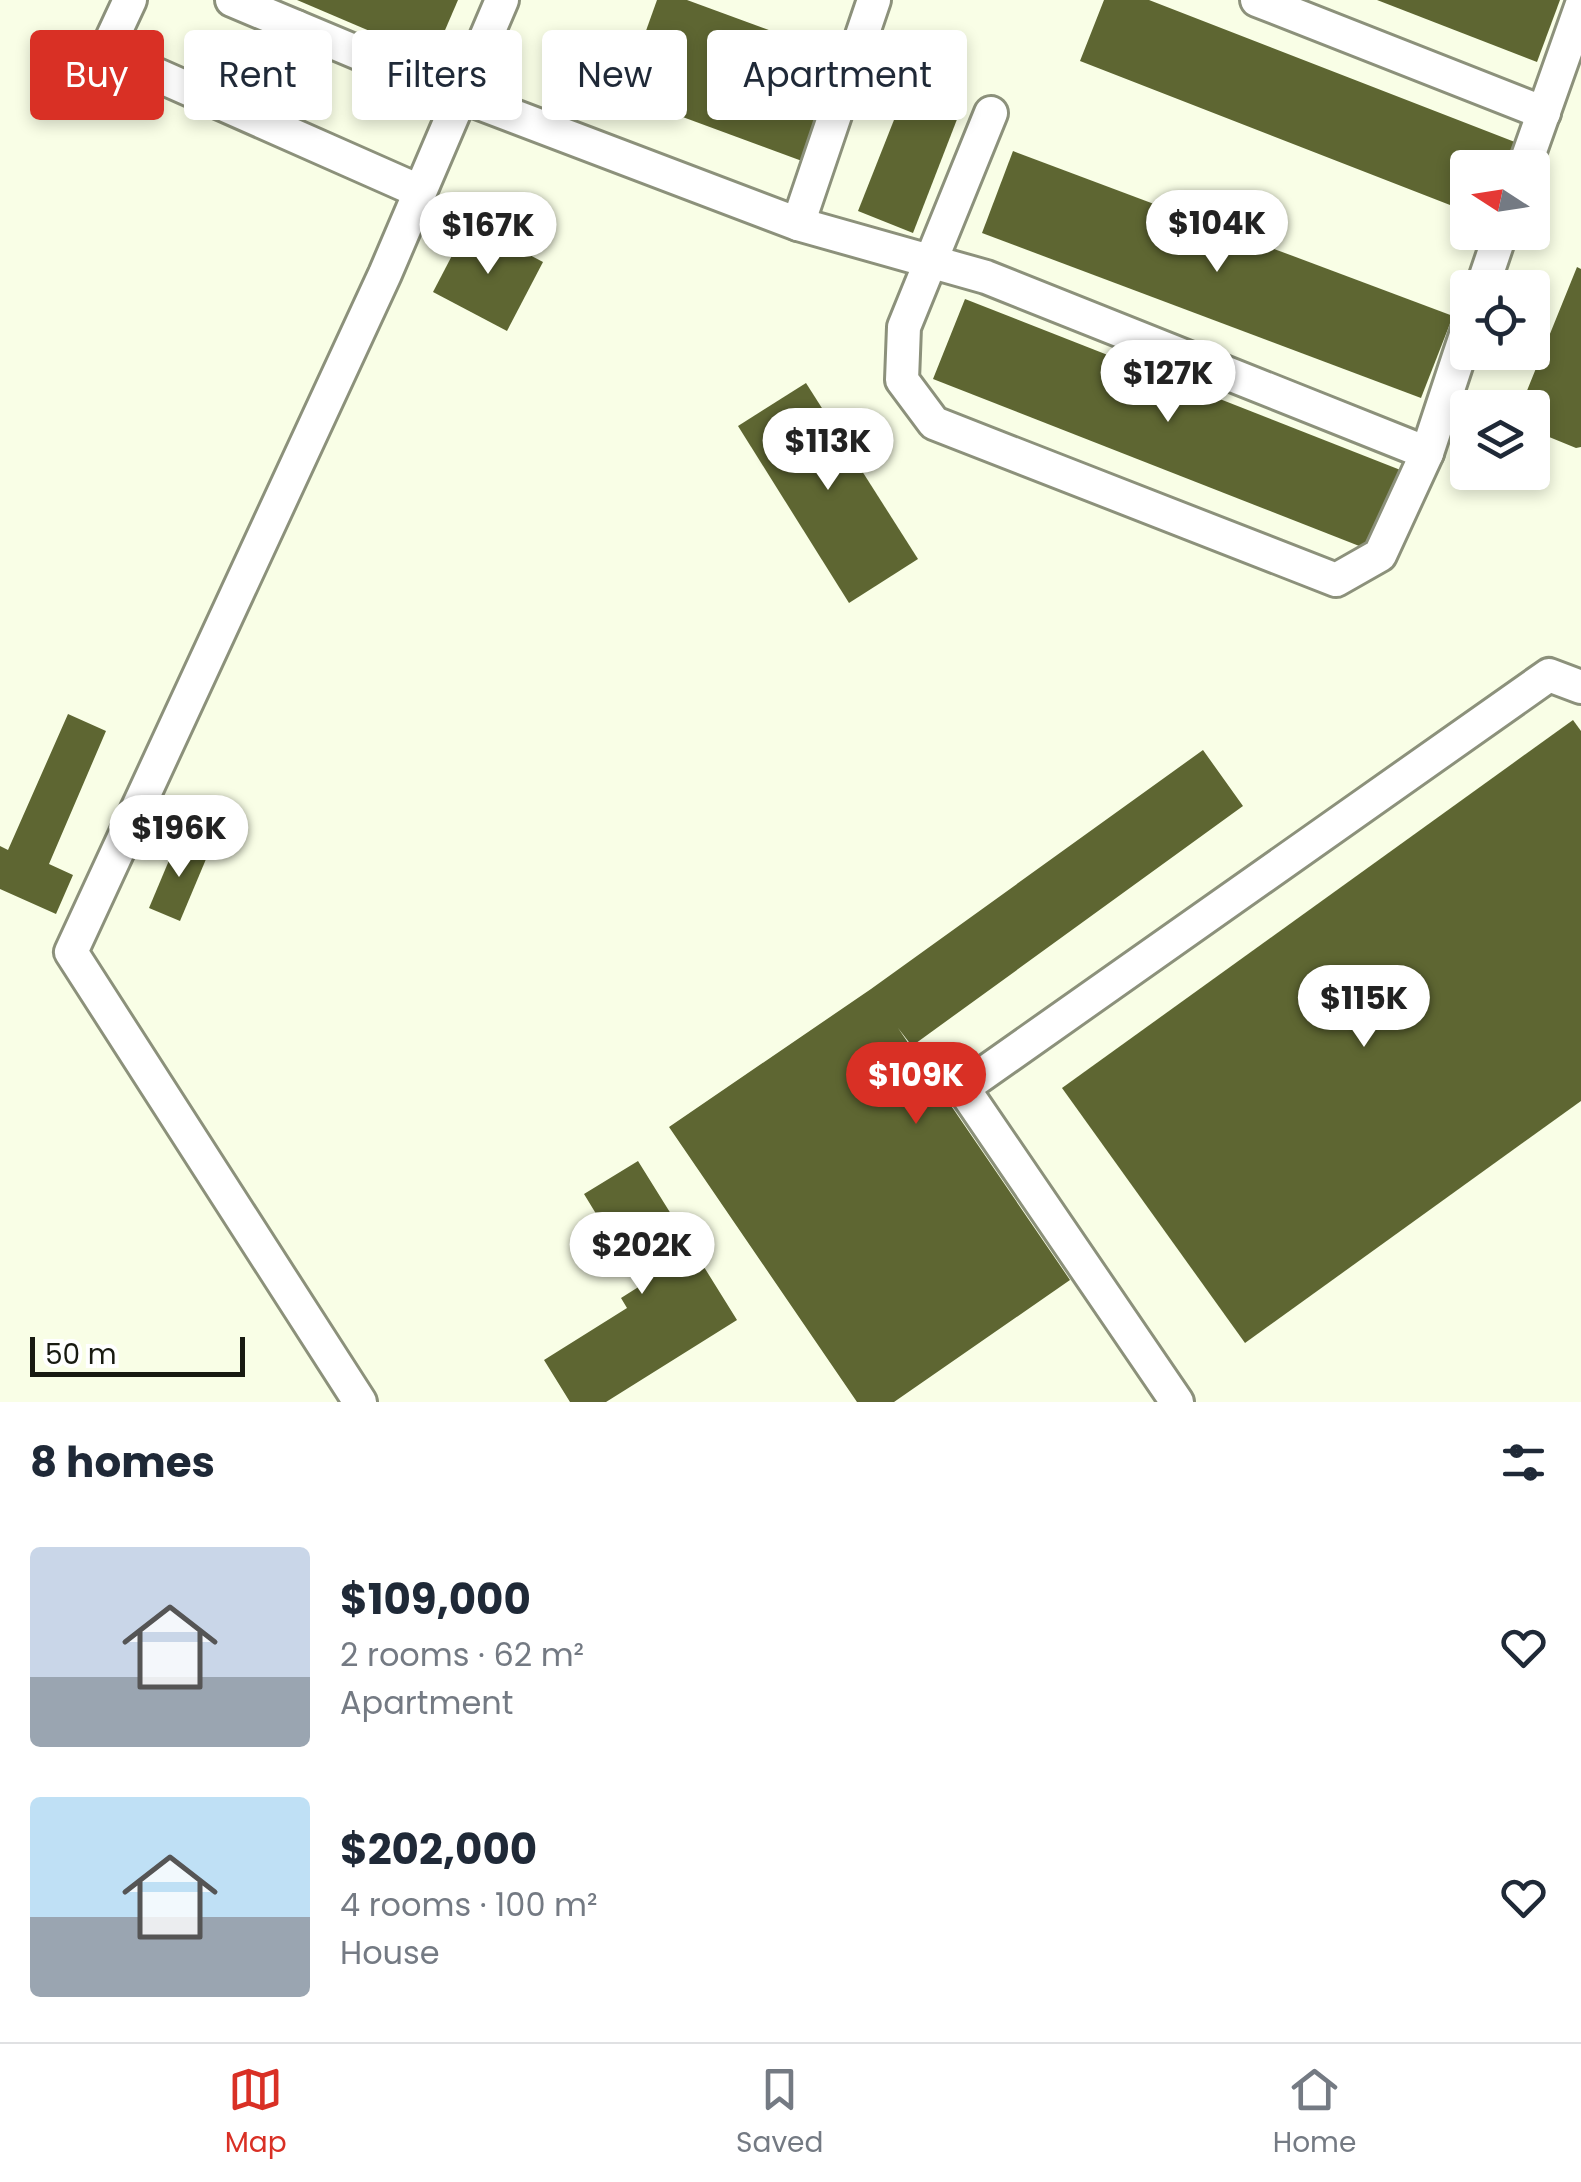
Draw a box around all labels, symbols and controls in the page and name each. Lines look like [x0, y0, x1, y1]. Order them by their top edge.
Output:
chip: Buy [30, 30, 164, 120]
chip: Rent [184, 30, 332, 120]
chip: Filters [352, 30, 522, 120]
chip: New [542, 30, 687, 120]
chip: Apartment [707, 30, 967, 120]
north arrow [1450, 150, 1550, 250]
map controls [1450, 150, 1550, 490]
pin: $104K [1147, 190, 1287, 275]
pin: $167K [418, 192, 558, 277]
text: $104K [1168, 200, 1266, 245]
text: $167K [442, 202, 534, 247]
button: locate [1450, 270, 1550, 370]
pin: $127K [1098, 340, 1238, 425]
text: $127K [1123, 350, 1213, 395]
button: layers [1450, 390, 1550, 490]
pin: $113K [758, 408, 898, 493]
text: $113K [785, 418, 871, 463]
pin: $196K [109, 795, 249, 880]
text: $196K [131, 805, 227, 850]
pin: $115K [1294, 965, 1434, 1050]
text: $115K [1320, 975, 1408, 1020]
pin: $109K [846, 1042, 986, 1127]
text: $109K [868, 1052, 964, 1097]
pin: $202K [572, 1212, 712, 1297]
text: $202K [592, 1222, 692, 1267]
scale bar [30, 1332, 245, 1376]
text: 50 m [45, 1335, 116, 1374]
text: 8 homes [30, 1433, 215, 1492]
icon: filters [1496, 1435, 1551, 1490]
text: $109,000 [340, 1570, 531, 1629]
icon: home [110, 1587, 230, 1707]
icon: heart [1496, 1620, 1551, 1675]
text: 2 rooms · 62 m² [340, 1632, 584, 1677]
text: Apartment [340, 1680, 513, 1725]
text: $202,000 [340, 1820, 537, 1879]
icon: home [110, 1837, 230, 1957]
icon: heart [1496, 1870, 1551, 1925]
text: 4 rooms · 100 m² [340, 1882, 598, 1927]
text: House [340, 1930, 440, 1975]
tab: Map [225, 2062, 287, 2164]
tab: Saved [736, 2062, 823, 2164]
tab: Home [1273, 2062, 1356, 2164]

